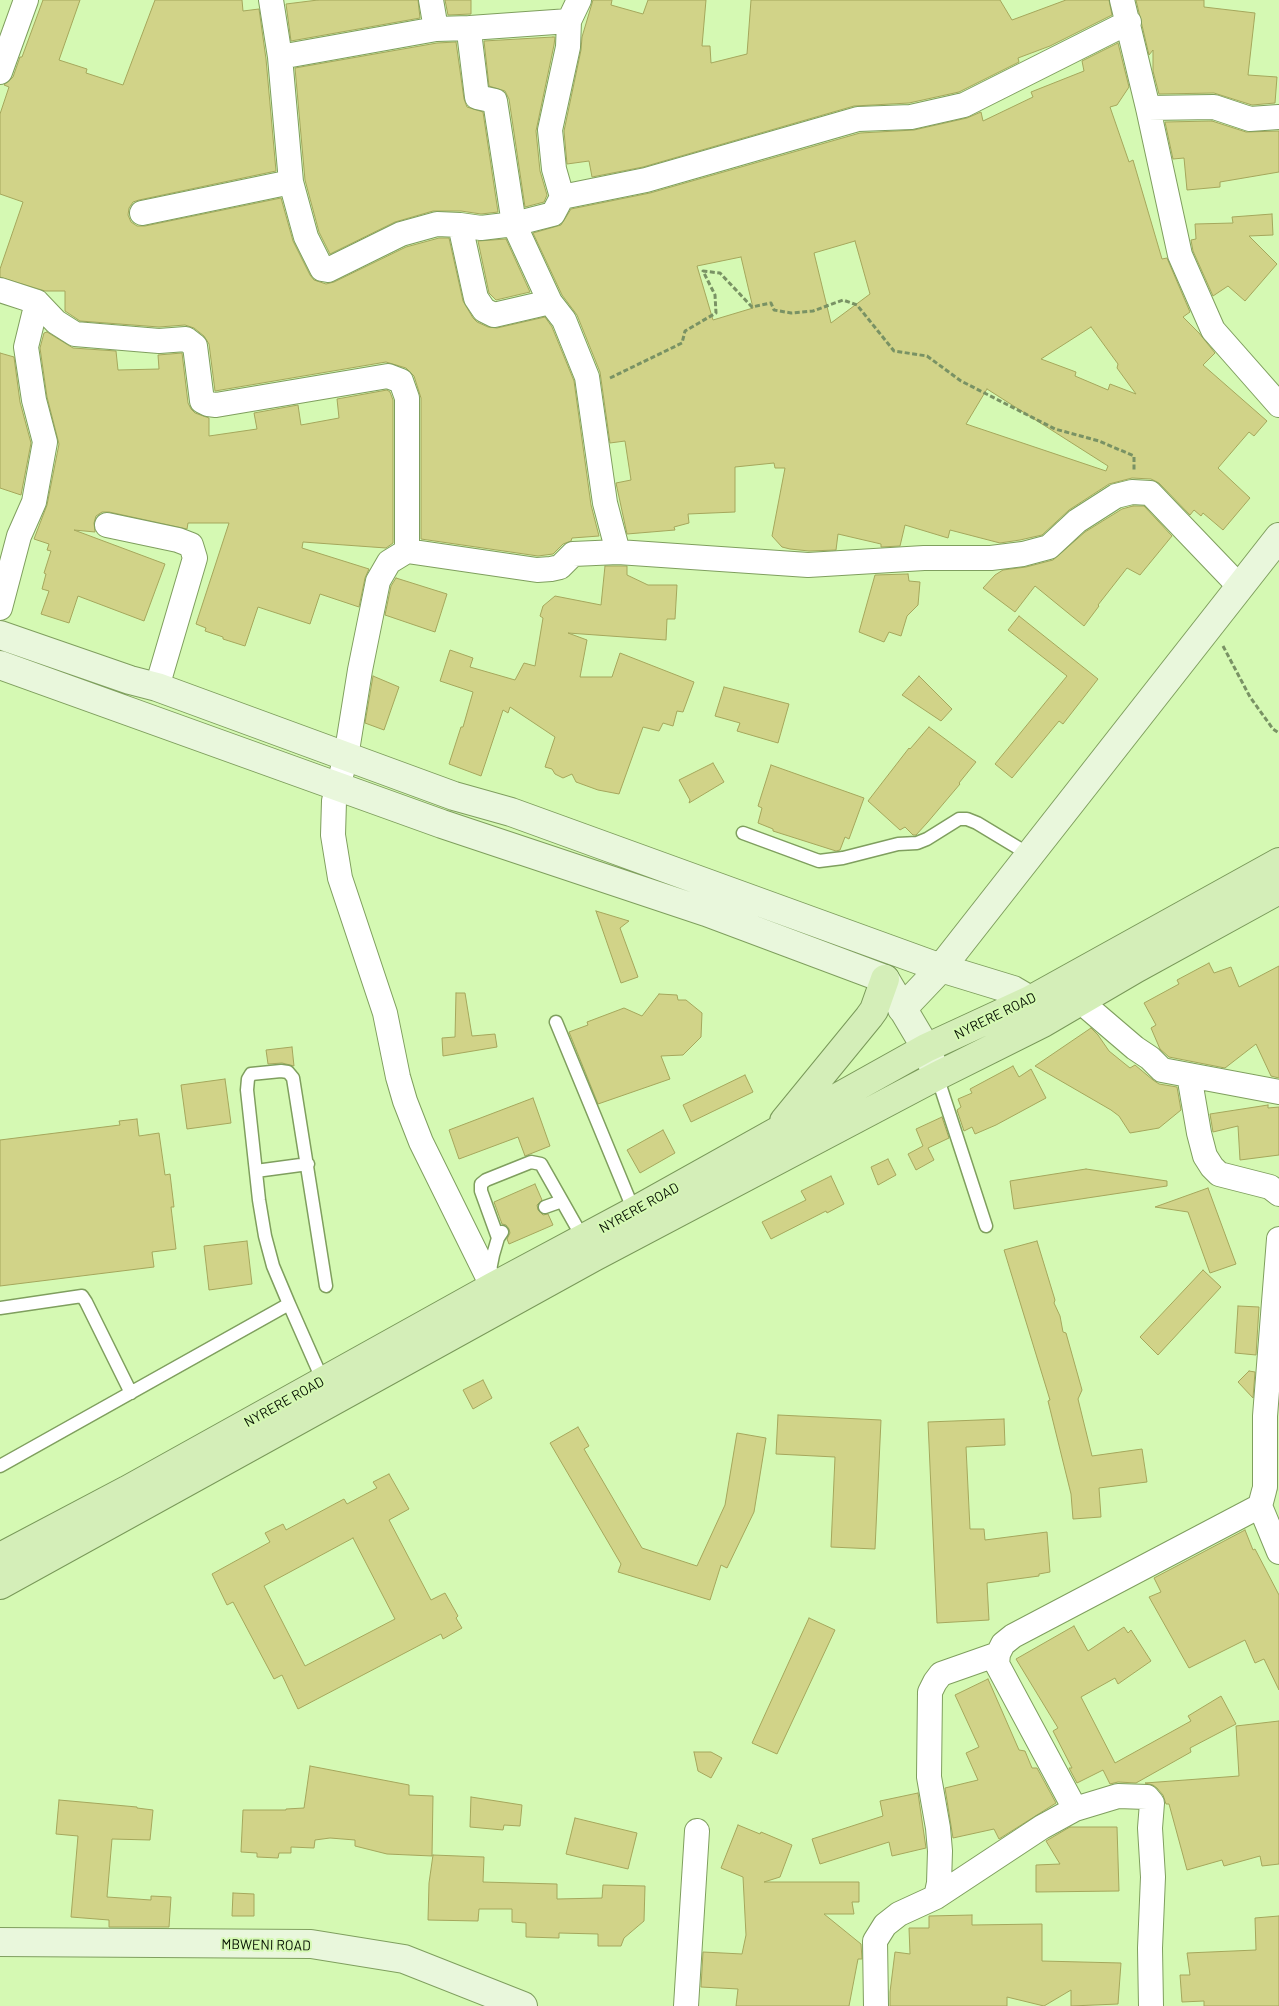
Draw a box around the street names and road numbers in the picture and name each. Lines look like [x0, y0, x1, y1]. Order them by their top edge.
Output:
street label: NYRERE ROAD [951, 989, 1039, 1043]
street label: NYRERE ROAD [596, 1179, 682, 1237]
street label: NYRERE ROAD [241, 1373, 327, 1431]
street label: MBWENI ROAD [221, 1936, 311, 1954]

